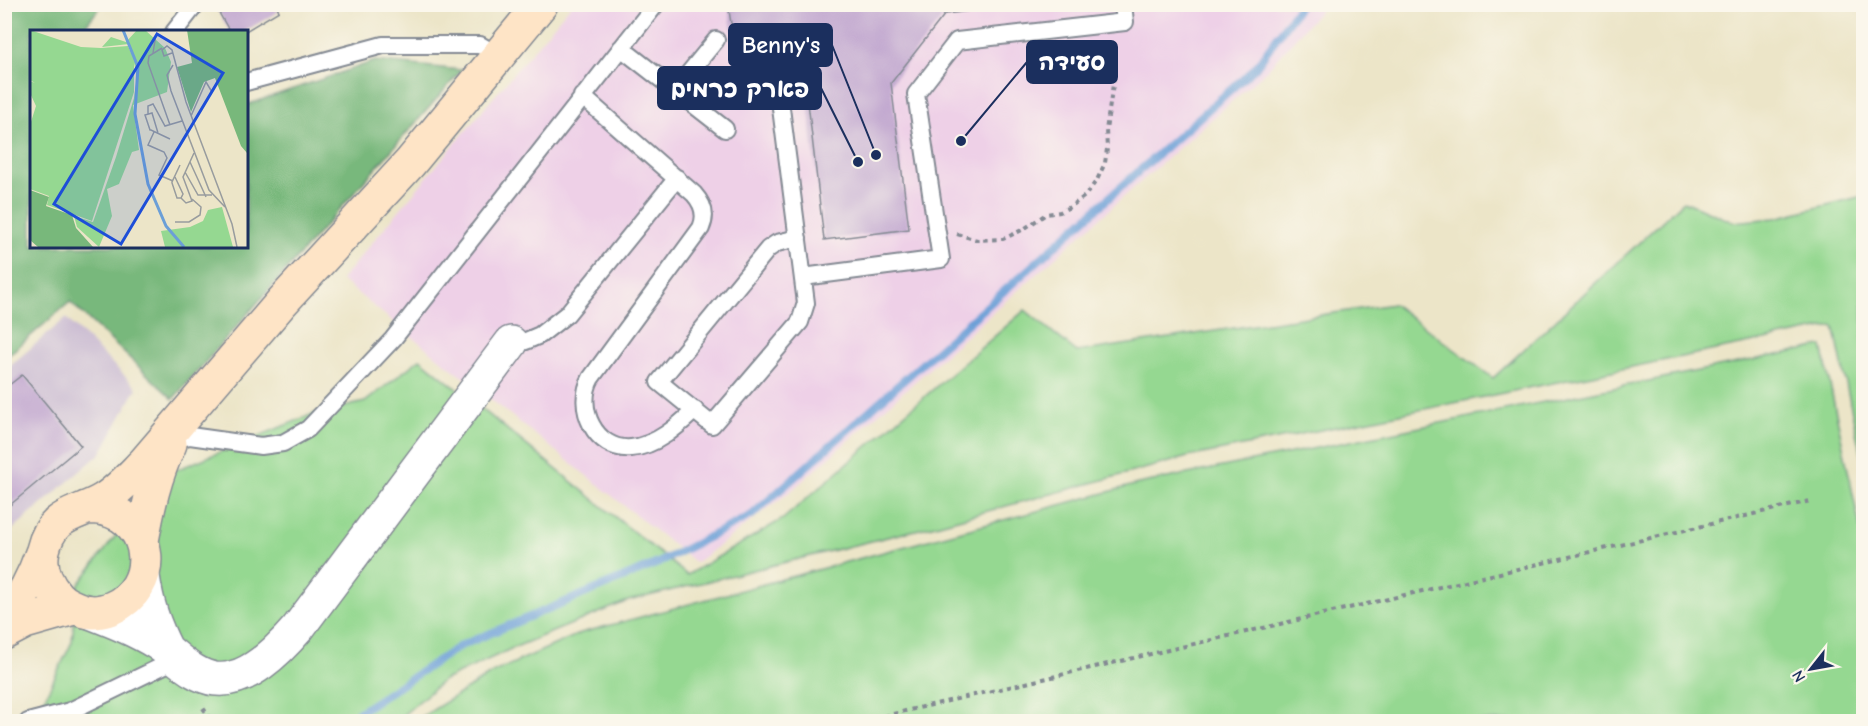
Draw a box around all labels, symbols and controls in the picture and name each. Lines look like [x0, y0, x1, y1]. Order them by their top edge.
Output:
callout: Benny's [729, 24, 832, 66]
inset map [30, 30, 248, 248]
text: Benny's [742, 31, 820, 59]
callout: סעידה [1027, 41, 1117, 83]
text: סעידה [1039, 48, 1105, 76]
callout: פארק כרמים [658, 67, 821, 109]
text: פארק כרמים [671, 75, 809, 103]
north arrow [1781, 639, 1841, 699]
text: N [1789, 667, 1809, 685]

